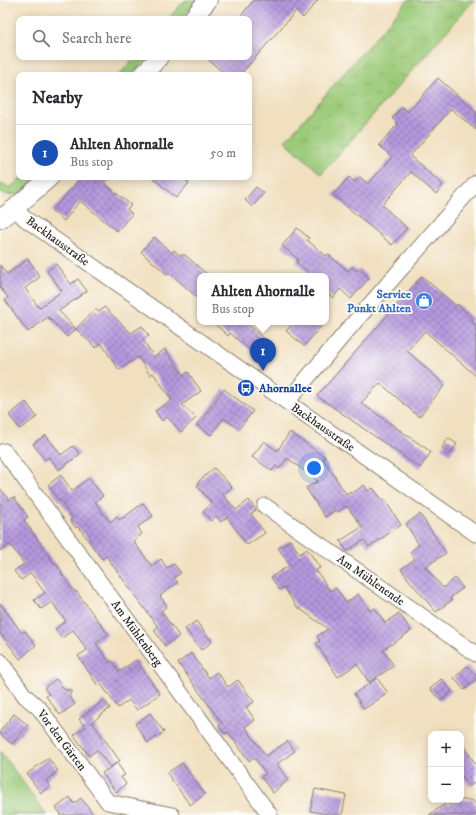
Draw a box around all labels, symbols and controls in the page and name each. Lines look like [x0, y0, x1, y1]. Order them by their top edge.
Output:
search box [16, 16, 252, 60]
icon: search [30, 27, 52, 49]
text: Search here [62, 29, 131, 48]
text: Nearby [32, 87, 82, 109]
text: Ahlten Ahornalle [70, 135, 174, 154]
text: 1 [43, 145, 47, 161]
text: 50 m [210, 145, 236, 161]
text: Bus stop [70, 154, 113, 170]
street label: Backhausstraße [23, 213, 92, 269]
popup [197, 273, 329, 325]
text: Ahlten Ahornalle [211, 282, 315, 301]
place label: Service Punkt Ahlten [347, 287, 412, 316]
shop icon: Service Punkt Ahlten [414, 291, 434, 311]
text: Bus stop [211, 301, 254, 317]
pin: 1 [250, 338, 276, 371]
bus stop icon: Ahornallee [236, 378, 256, 398]
place label: Ahornallee [258, 381, 312, 396]
street label: Backhausstraße [288, 400, 358, 455]
your location [304, 458, 324, 478]
street label: Am Mühlenende [334, 552, 407, 609]
street label: Am Mühlenberg [108, 597, 166, 669]
street label: Vor den Gärten [33, 706, 90, 774]
map controls [428, 731, 464, 803]
button: + [428, 731, 464, 767]
button: − [428, 767, 464, 803]

